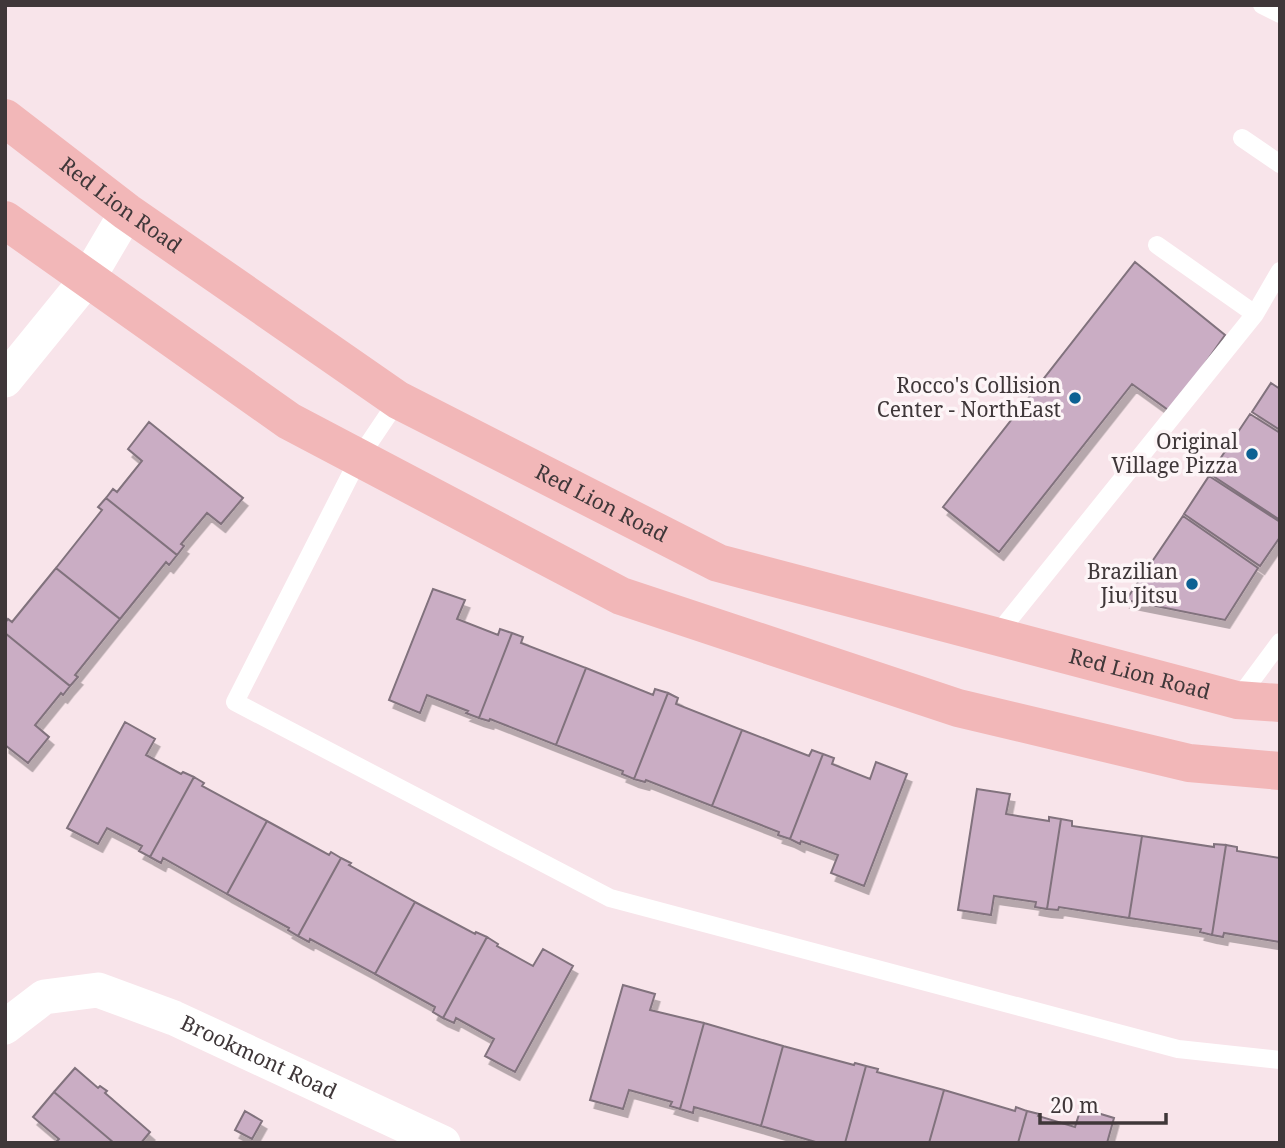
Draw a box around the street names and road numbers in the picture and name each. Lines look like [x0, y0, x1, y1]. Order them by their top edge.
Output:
street label: Red Lion Road [54, 150, 188, 259]
street label: Red Lion Road [531, 457, 673, 548]
street label: Red Lion Road [1066, 641, 1214, 705]
street label: Brookmont Road [176, 1008, 342, 1105]

